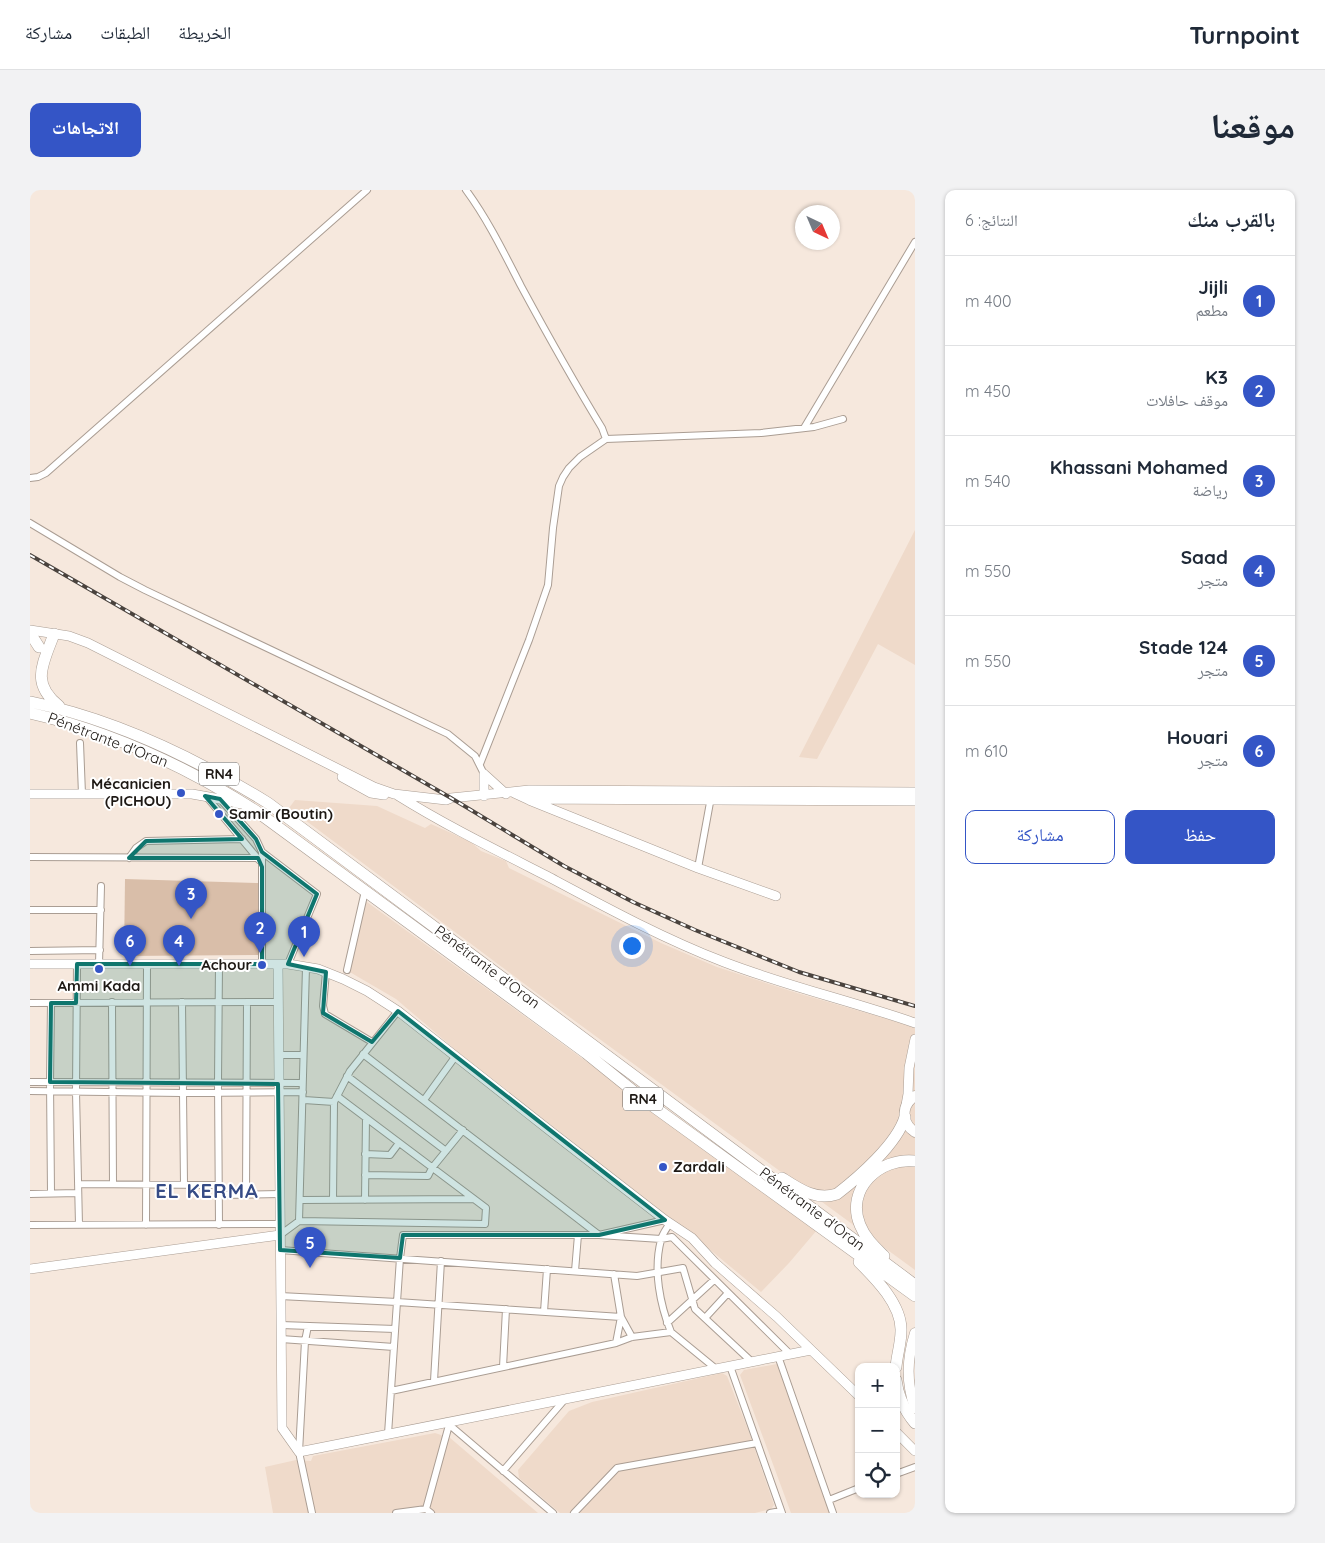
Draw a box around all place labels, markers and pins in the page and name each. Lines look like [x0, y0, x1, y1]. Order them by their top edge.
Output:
place label: Mécanicien (PICHOU) [91, 774, 171, 810]
marker: Mécanicien (PICHOU) [175, 787, 187, 799]
place label: Samir (Boutin) [229, 804, 333, 823]
marker: Samir (Boutin) [213, 808, 225, 820]
pin: 3 [175, 878, 207, 919]
pin: 2 [244, 912, 276, 953]
pin: 1 [288, 916, 320, 957]
pin: 6 [114, 925, 146, 966]
pin: 4 [163, 925, 195, 966]
place label: Achour [201, 955, 252, 974]
marker: Achour [256, 959, 268, 971]
marker: Ammi Kada [93, 963, 105, 975]
place label: Ammi Kada [57, 976, 141, 995]
place label: Zardali [673, 1157, 725, 1176]
marker: Zardali [657, 1161, 669, 1173]
pin: 5 [294, 1227, 326, 1268]

